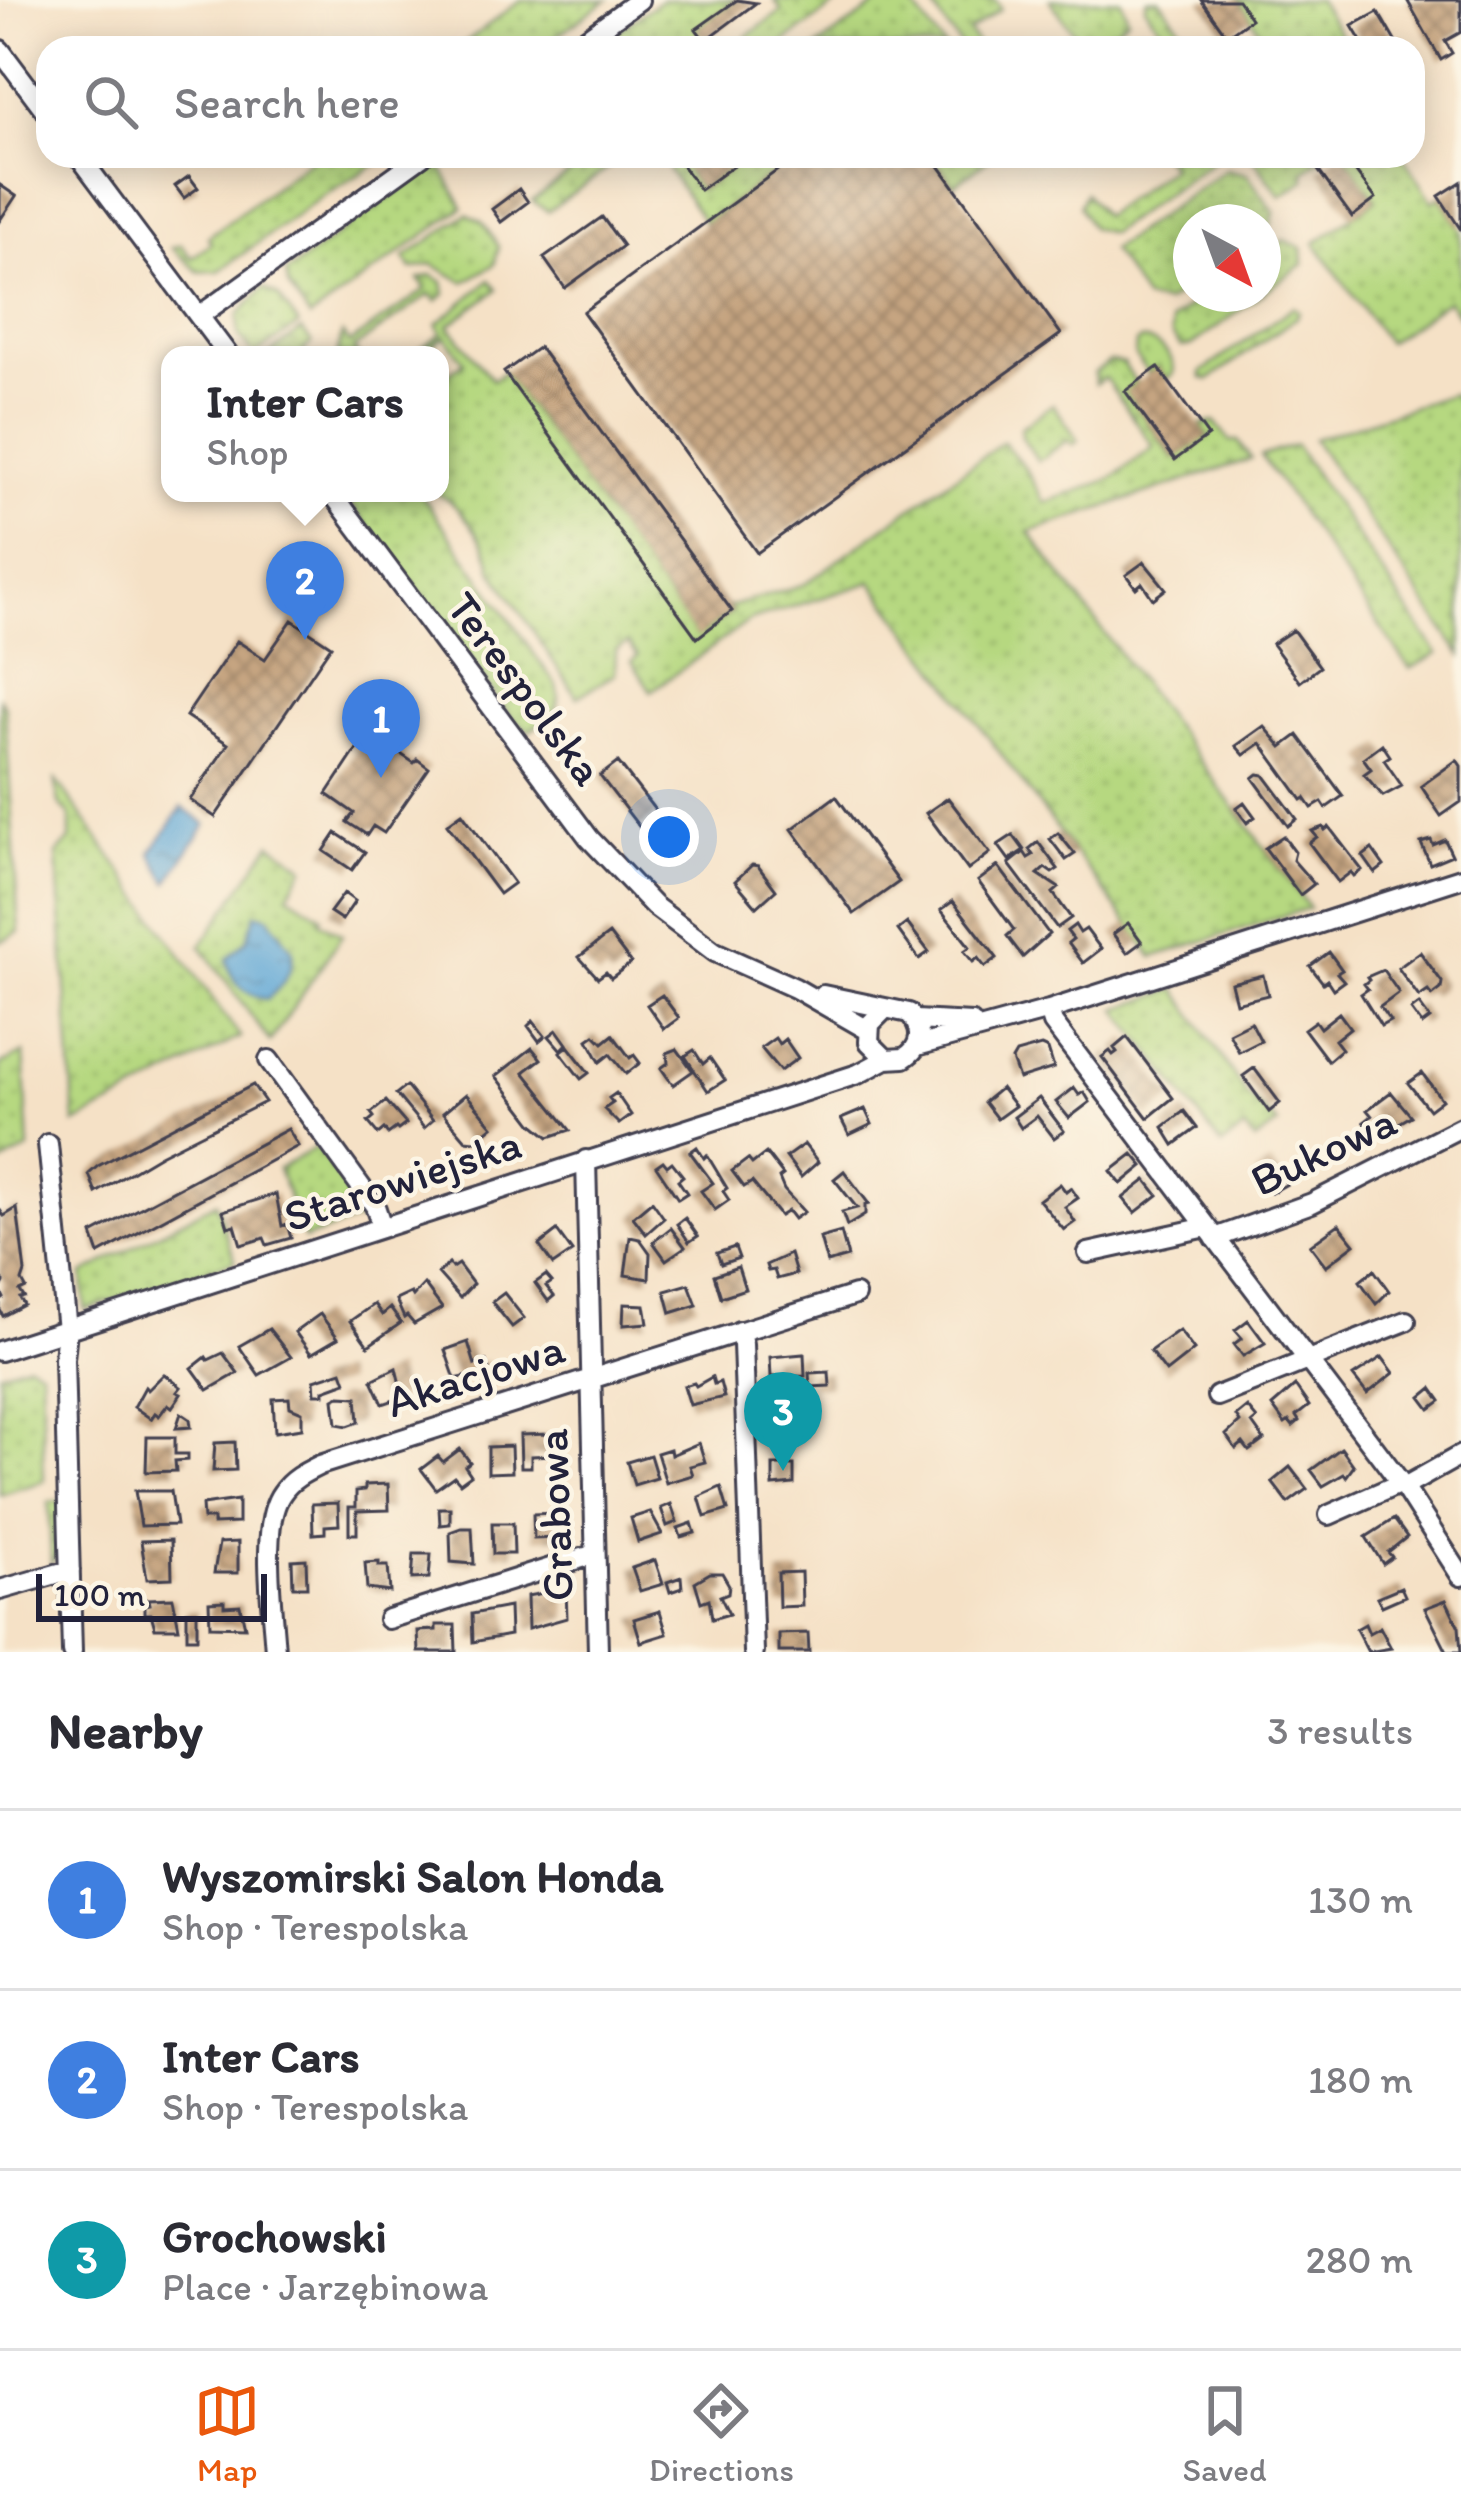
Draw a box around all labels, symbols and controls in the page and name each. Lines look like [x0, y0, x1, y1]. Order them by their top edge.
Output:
search box [36, 36, 1425, 168]
icon: search [78, 69, 144, 135]
text: Search here [174, 75, 400, 129]
north arrow [1173, 204, 1281, 312]
popup [161, 346, 449, 502]
text: Inter Cars [206, 374, 404, 428]
text: Shop [206, 428, 288, 475]
pin: 2 [266, 541, 344, 640]
street label: Terespolska [436, 581, 616, 795]
pin: 1 [342, 679, 420, 778]
your location [639, 807, 699, 867]
street label: Bukowa [1242, 1093, 1404, 1207]
street label: Starowiejska [277, 1115, 527, 1243]
street label: Akacjowa [379, 1320, 571, 1428]
pin: 3 [744, 1372, 822, 1471]
street label: Grabowa [524, 1428, 584, 1602]
scale bar [36, 1568, 267, 1621]
text: 100 m [54, 1575, 145, 1614]
text: Nearby [48, 1700, 203, 1761]
text: 3 results [1267, 1707, 1413, 1754]
text: Wyszomirski Salon Honda [162, 1849, 663, 1903]
text: 1 [78, 1876, 96, 1923]
text: 130 m [1308, 1876, 1413, 1923]
text: Shop · Terespolska [162, 1903, 468, 1950]
text: Inter Cars [162, 2029, 359, 2083]
text: 2 [77, 2056, 97, 2103]
text: 180 m [1308, 2056, 1413, 2103]
text: Shop · Terespolska [162, 2083, 468, 2130]
text: Grochowski [162, 2209, 387, 2263]
text: 3 [76, 2236, 98, 2283]
text: 280 m [1306, 2236, 1413, 2283]
text: Place · Jarzębinowa [162, 2263, 488, 2310]
tab: Map [194, 2378, 260, 2489]
tab: Directions [649, 2378, 794, 2489]
tab: Saved [1183, 2378, 1267, 2489]

